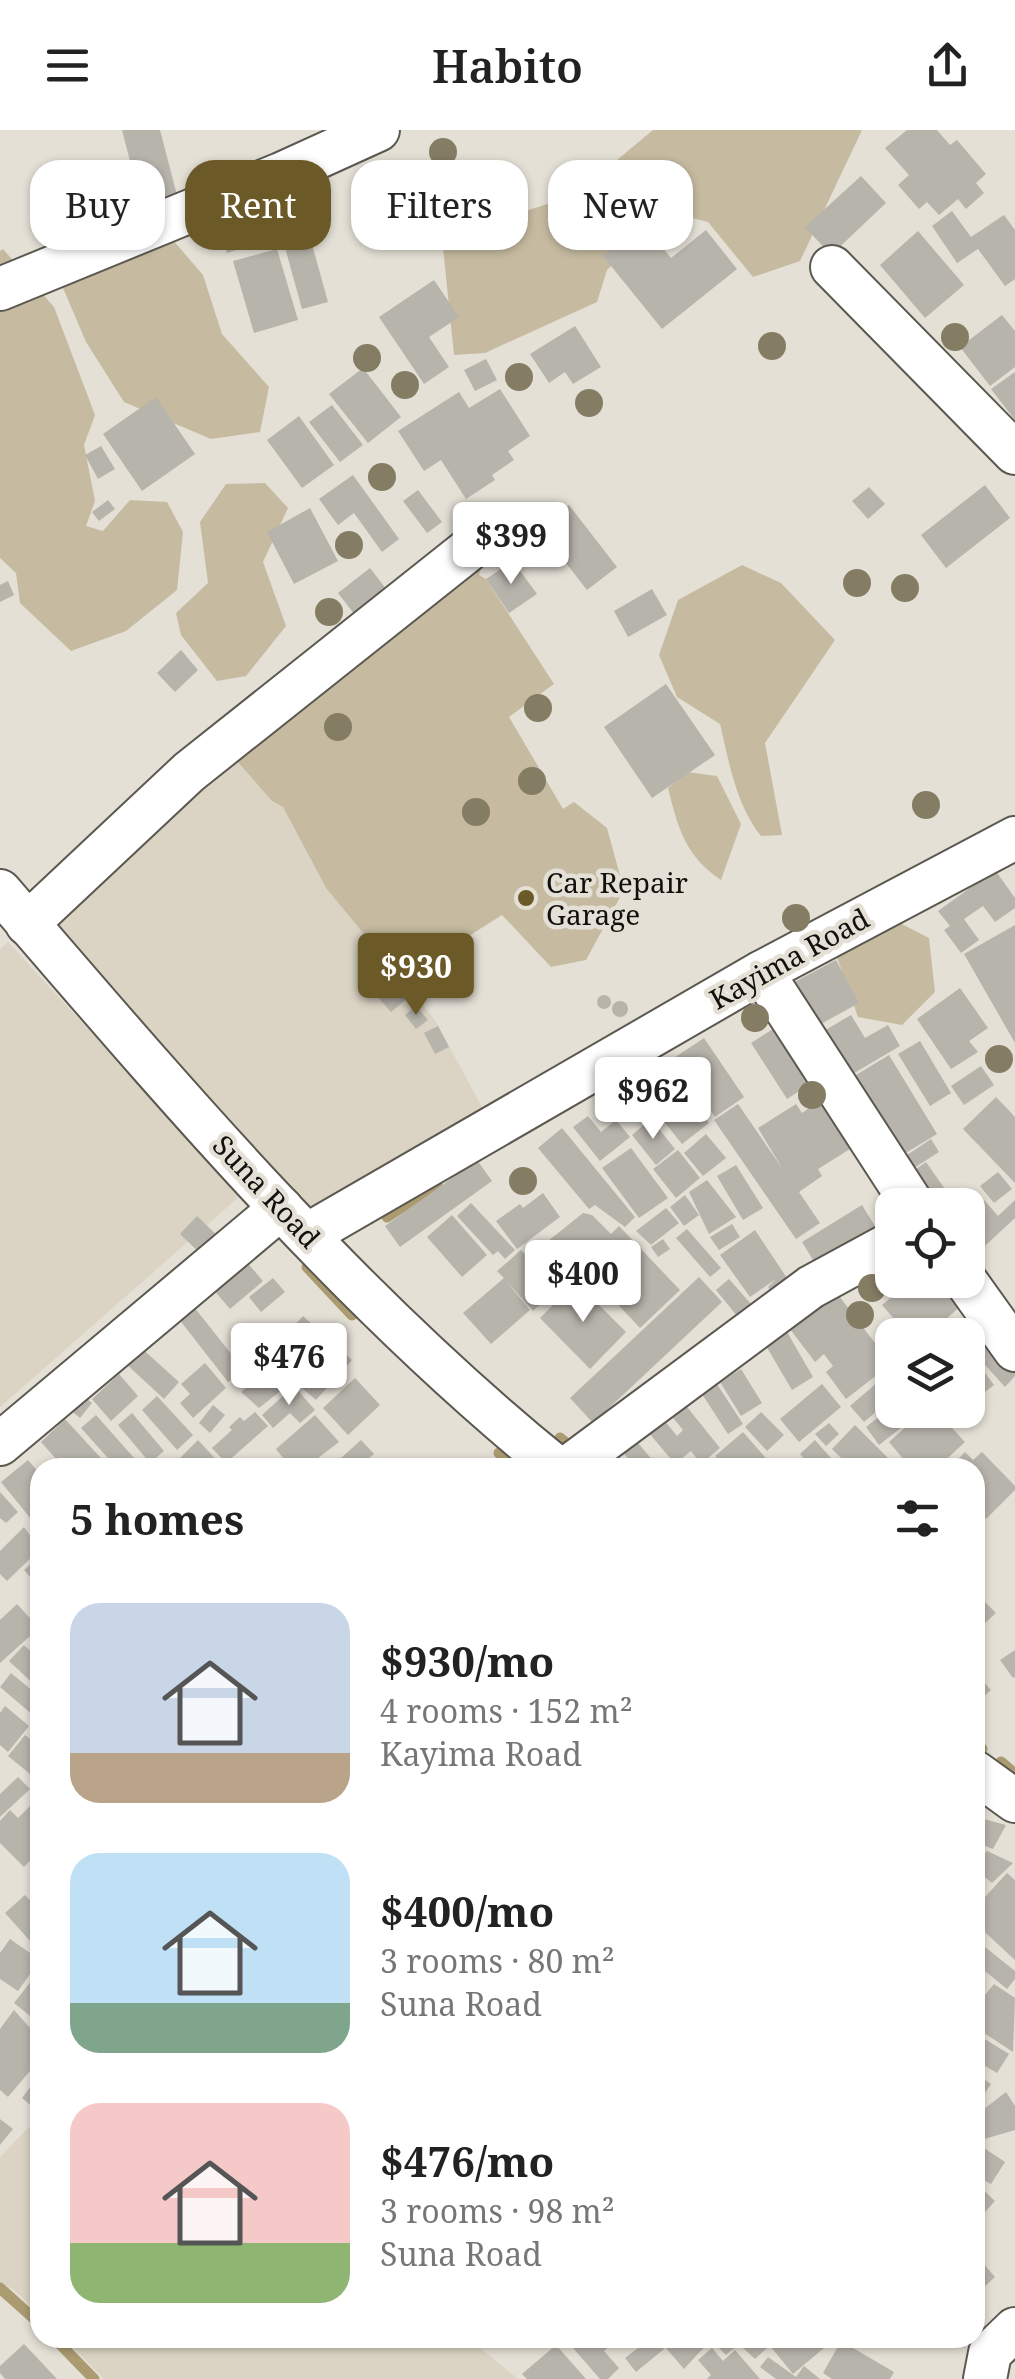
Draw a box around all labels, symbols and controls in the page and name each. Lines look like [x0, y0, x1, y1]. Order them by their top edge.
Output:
text: Habito [432, 35, 583, 96]
icon: menu [40, 38, 95, 93]
icon: share [920, 38, 975, 93]
chip: Buy [30, 160, 165, 250]
chip: Rent [185, 160, 331, 250]
chip: Filters [351, 160, 528, 250]
chip: New [548, 160, 693, 250]
pin: $399 [452, 502, 570, 587]
text: $399 [475, 513, 547, 556]
place label: Car Repair Garage [546, 863, 688, 933]
marker: Car Repair Garage [515, 887, 537, 909]
street label: Kayima Road [703, 899, 875, 1017]
pin: $930 [357, 933, 475, 1018]
text: $930 [380, 944, 452, 987]
pin: $962 [594, 1057, 712, 1142]
text: $962 [617, 1068, 689, 1111]
street label: Suna Road [205, 1126, 329, 1256]
map controls [875, 1188, 985, 1428]
button: locate [875, 1188, 985, 1298]
pin: $400 [524, 1240, 642, 1325]
text: $400 [547, 1251, 619, 1294]
button: layers [875, 1318, 985, 1428]
pin: $476 [230, 1323, 348, 1408]
text: $476 [253, 1334, 325, 1377]
text: 5 homes [70, 1490, 244, 1547]
icon: filters [890, 1491, 945, 1546]
text: $930/mo [380, 1632, 554, 1689]
icon: home [150, 1643, 270, 1763]
text: 4 rooms · 152 m² [380, 1689, 633, 1732]
text: Kayima Road [380, 1732, 582, 1775]
text: $400/mo [380, 1882, 554, 1939]
icon: home [150, 1893, 270, 2013]
text: 3 rooms · 80 m² [380, 1939, 615, 1982]
text: Suna Road [380, 1982, 542, 2025]
text: $476/mo [380, 2132, 554, 2189]
icon: home [150, 2143, 270, 2263]
text: 3 rooms · 98 m² [380, 2189, 615, 2232]
text: Suna Road [380, 2232, 542, 2275]

